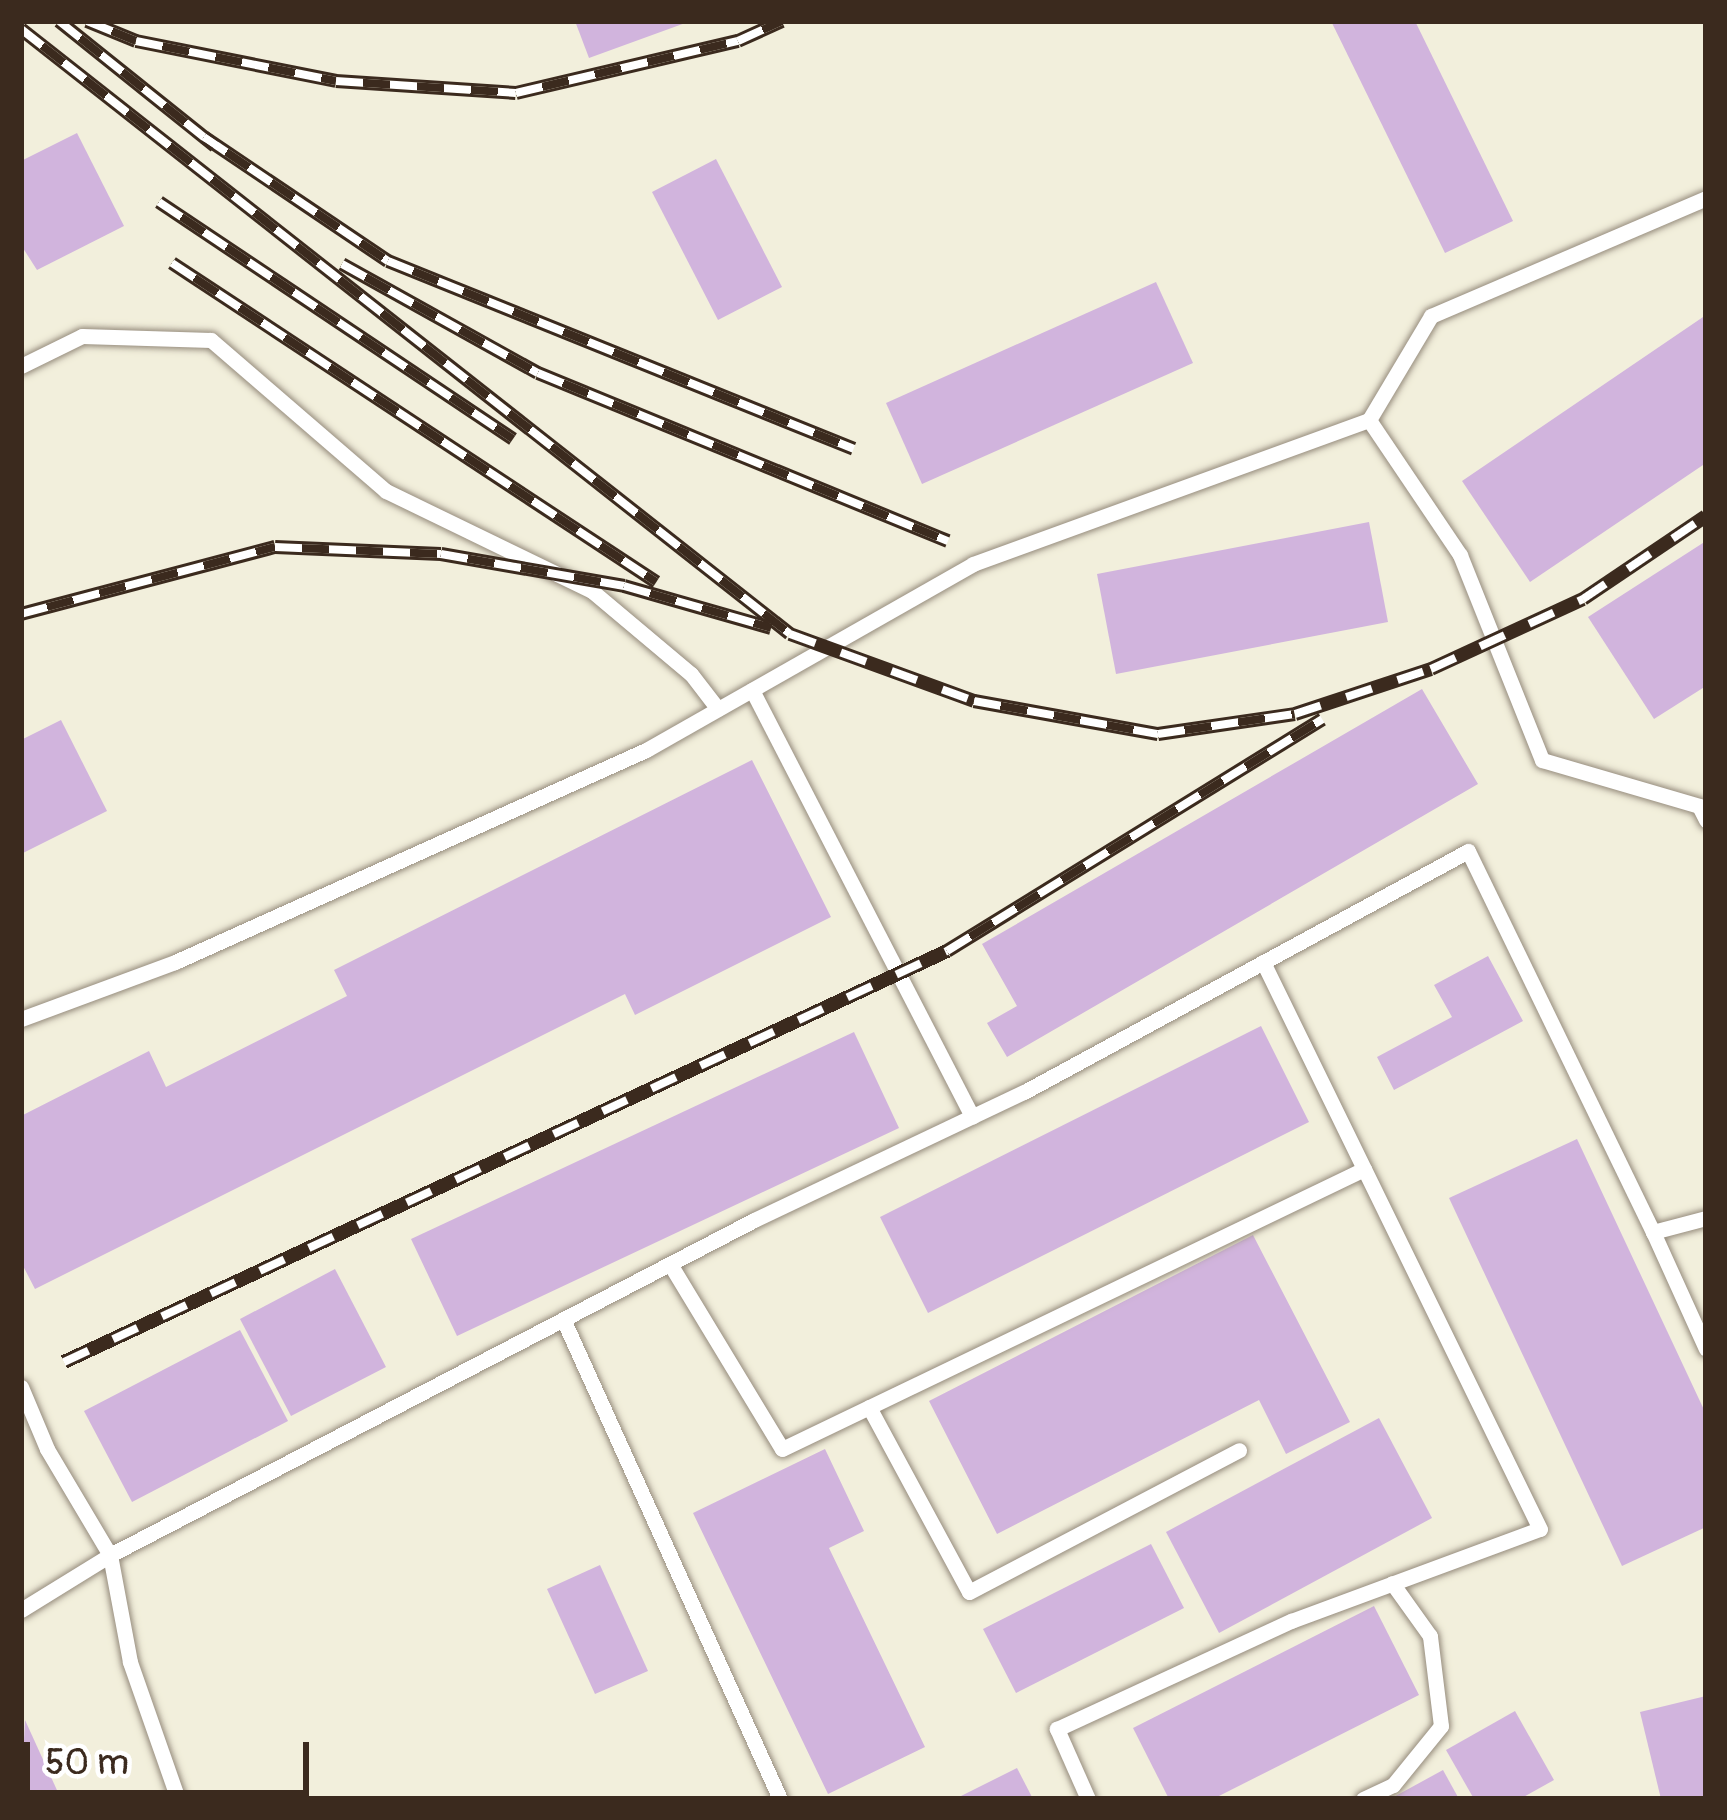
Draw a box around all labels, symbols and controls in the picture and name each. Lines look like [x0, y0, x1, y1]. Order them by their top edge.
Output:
scale bar [30, 1718, 315, 1792]
text: 50 m [45, 1740, 129, 1785]

